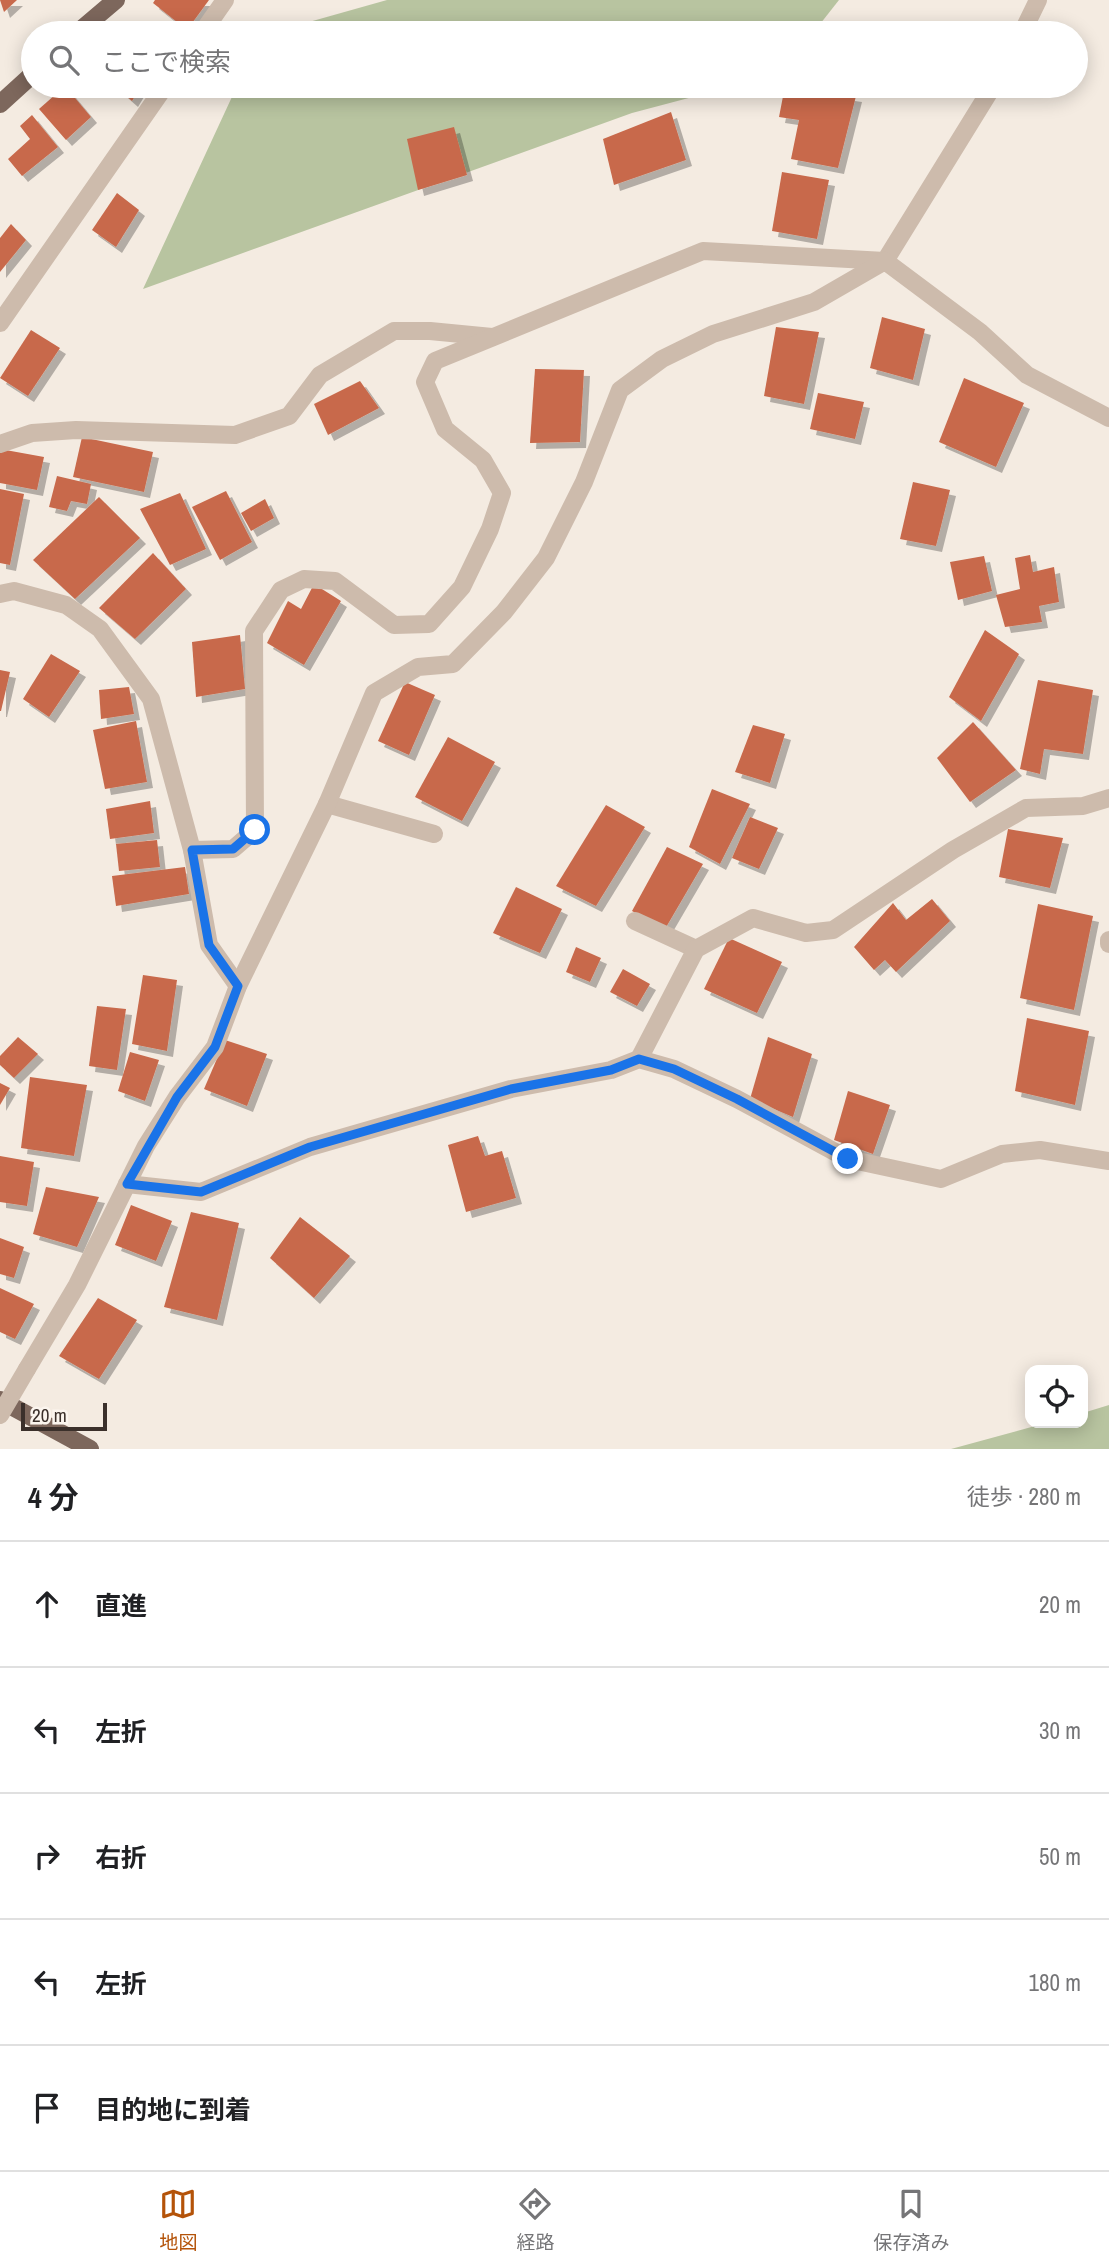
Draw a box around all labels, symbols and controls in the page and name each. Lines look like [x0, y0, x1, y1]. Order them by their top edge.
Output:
search box [21, 21, 1088, 98]
icon: search [45, 41, 83, 79]
text: ここで検索 [101, 44, 231, 79]
route start [239, 814, 270, 845]
route end [832, 1143, 863, 1174]
map controls [1025, 1365, 1088, 1428]
button: locate [1025, 1365, 1088, 1428]
scale bar [21, 1400, 107, 1432]
text: 20 m [32, 1402, 67, 1428]
text: 4 分 [28, 1477, 79, 1517]
text: 徒歩 · 280 m [967, 1481, 1081, 1512]
icon: ahead [28, 1585, 66, 1623]
text: 直進 [95, 1588, 147, 1623]
text: 20 m [1039, 1589, 1081, 1620]
icon: left [28, 1711, 66, 1749]
text: 左折 [95, 1714, 147, 1749]
text: 30 m [1039, 1715, 1081, 1746]
icon: right [28, 1837, 66, 1875]
text: 右折 [95, 1840, 147, 1875]
text: 50 m [1039, 1841, 1081, 1872]
icon: left [28, 1963, 66, 2001]
text: 左折 [95, 1966, 147, 2001]
text: 180 m [1029, 1967, 1081, 1998]
icon: arrive [28, 2089, 66, 2127]
text: 目的地に到着 [95, 2092, 251, 2127]
tab: 地図 [159, 2185, 198, 2255]
tab: 経路 [516, 2185, 555, 2255]
tab: 保存済み [873, 2185, 950, 2255]

